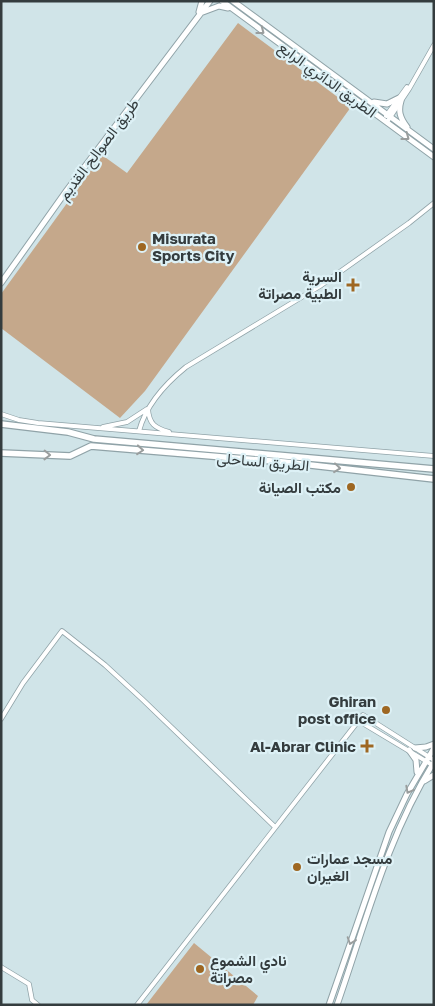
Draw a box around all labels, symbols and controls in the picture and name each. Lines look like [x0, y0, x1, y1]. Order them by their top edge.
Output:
one-way arrow [255, 25, 264, 33]
street label: الطريق الدائري الرابع [272, 37, 381, 125]
street label: طريق الصوالح القديم [54, 95, 144, 205]
one-way arrow [400, 131, 410, 140]
place label: Misurata Sports City [152, 229, 235, 264]
marker: Misurata Sports City [136, 241, 148, 253]
place label: السرية الطبية مصراتة [258, 267, 342, 303]
marker: السرية الطبية مصراتة [346, 278, 360, 292]
one-way arrow [136, 445, 144, 456]
street label: الطريق الساحلى [216, 448, 310, 476]
one-way arrow [43, 450, 51, 461]
one-way arrow [333, 462, 341, 473]
place label: مكتب الصيانة [259, 478, 341, 497]
marker: مكتب الصيانة [345, 481, 357, 493]
place label: Ghiran post office [298, 692, 376, 727]
marker: Ghiran post office [380, 704, 392, 716]
place label: Al-Abrar Clinic [250, 737, 356, 755]
marker: Al-Abrar Clinic [360, 739, 374, 753]
one-way arrow [405, 784, 415, 793]
place label: مسجد عمارات الغيران [307, 849, 392, 885]
marker: مسجد عمارات الغيران [291, 861, 303, 873]
one-way arrow [347, 937, 357, 945]
place label: نادي الشموع مصراتة [210, 951, 287, 987]
marker: نادي الشموع مصراتة [194, 963, 206, 975]

